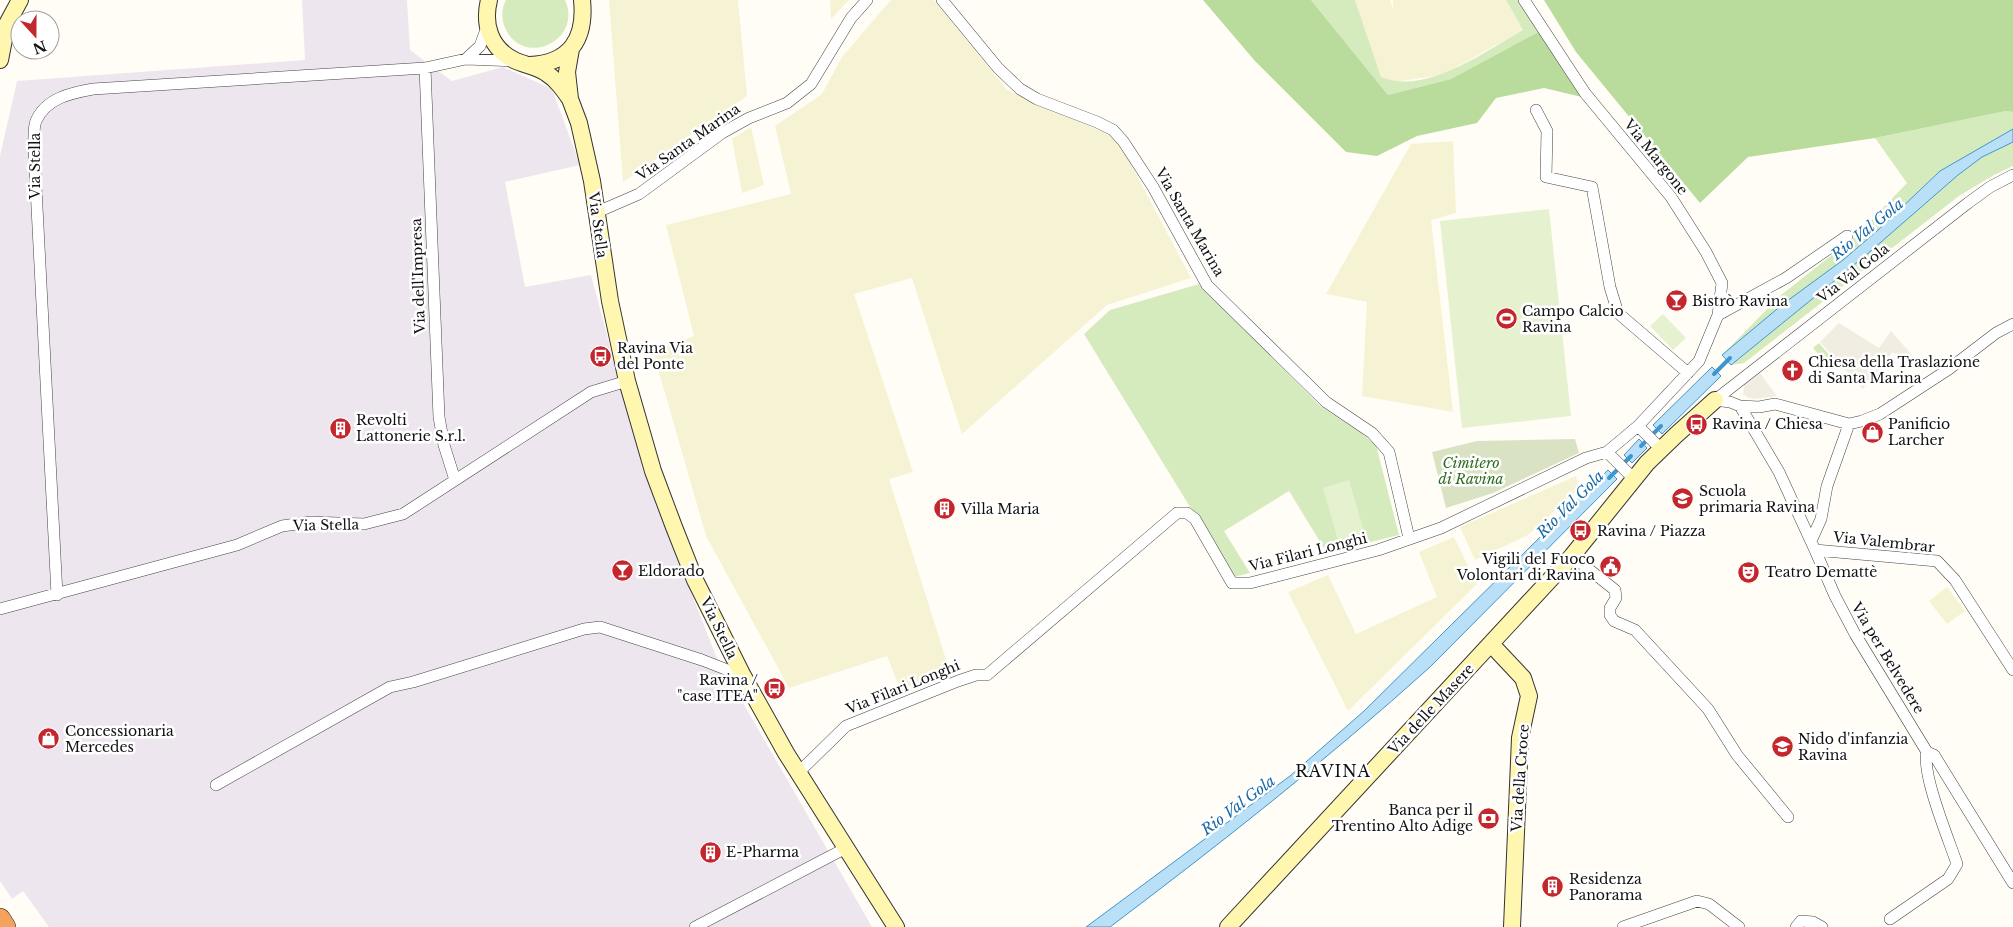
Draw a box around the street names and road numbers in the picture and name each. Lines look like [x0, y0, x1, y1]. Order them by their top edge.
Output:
street label: Via Santa Marina [632, 99, 744, 185]
street label: Via Margone [1619, 115, 1692, 198]
street label: Via Stella [26, 133, 44, 200]
street label: Via Santa Marina [1151, 164, 1229, 280]
street label: Via Stella [584, 190, 612, 259]
street label: Via dell'Impresa [407, 218, 429, 335]
street label: Via Val Gola [1813, 239, 1893, 307]
street label: Via Stella [292, 515, 360, 535]
street label: Via Valembrar [1831, 528, 1936, 556]
street label: Via Filari Longhi [1246, 529, 1369, 576]
street label: Via Stella [696, 593, 742, 662]
street label: Via per Belvedere [1847, 598, 1928, 717]
street label: Via Filari Longhi [843, 656, 963, 718]
street label: Via delle Masere [1384, 660, 1478, 759]
street label: Via della Croce [1507, 724, 1533, 833]

